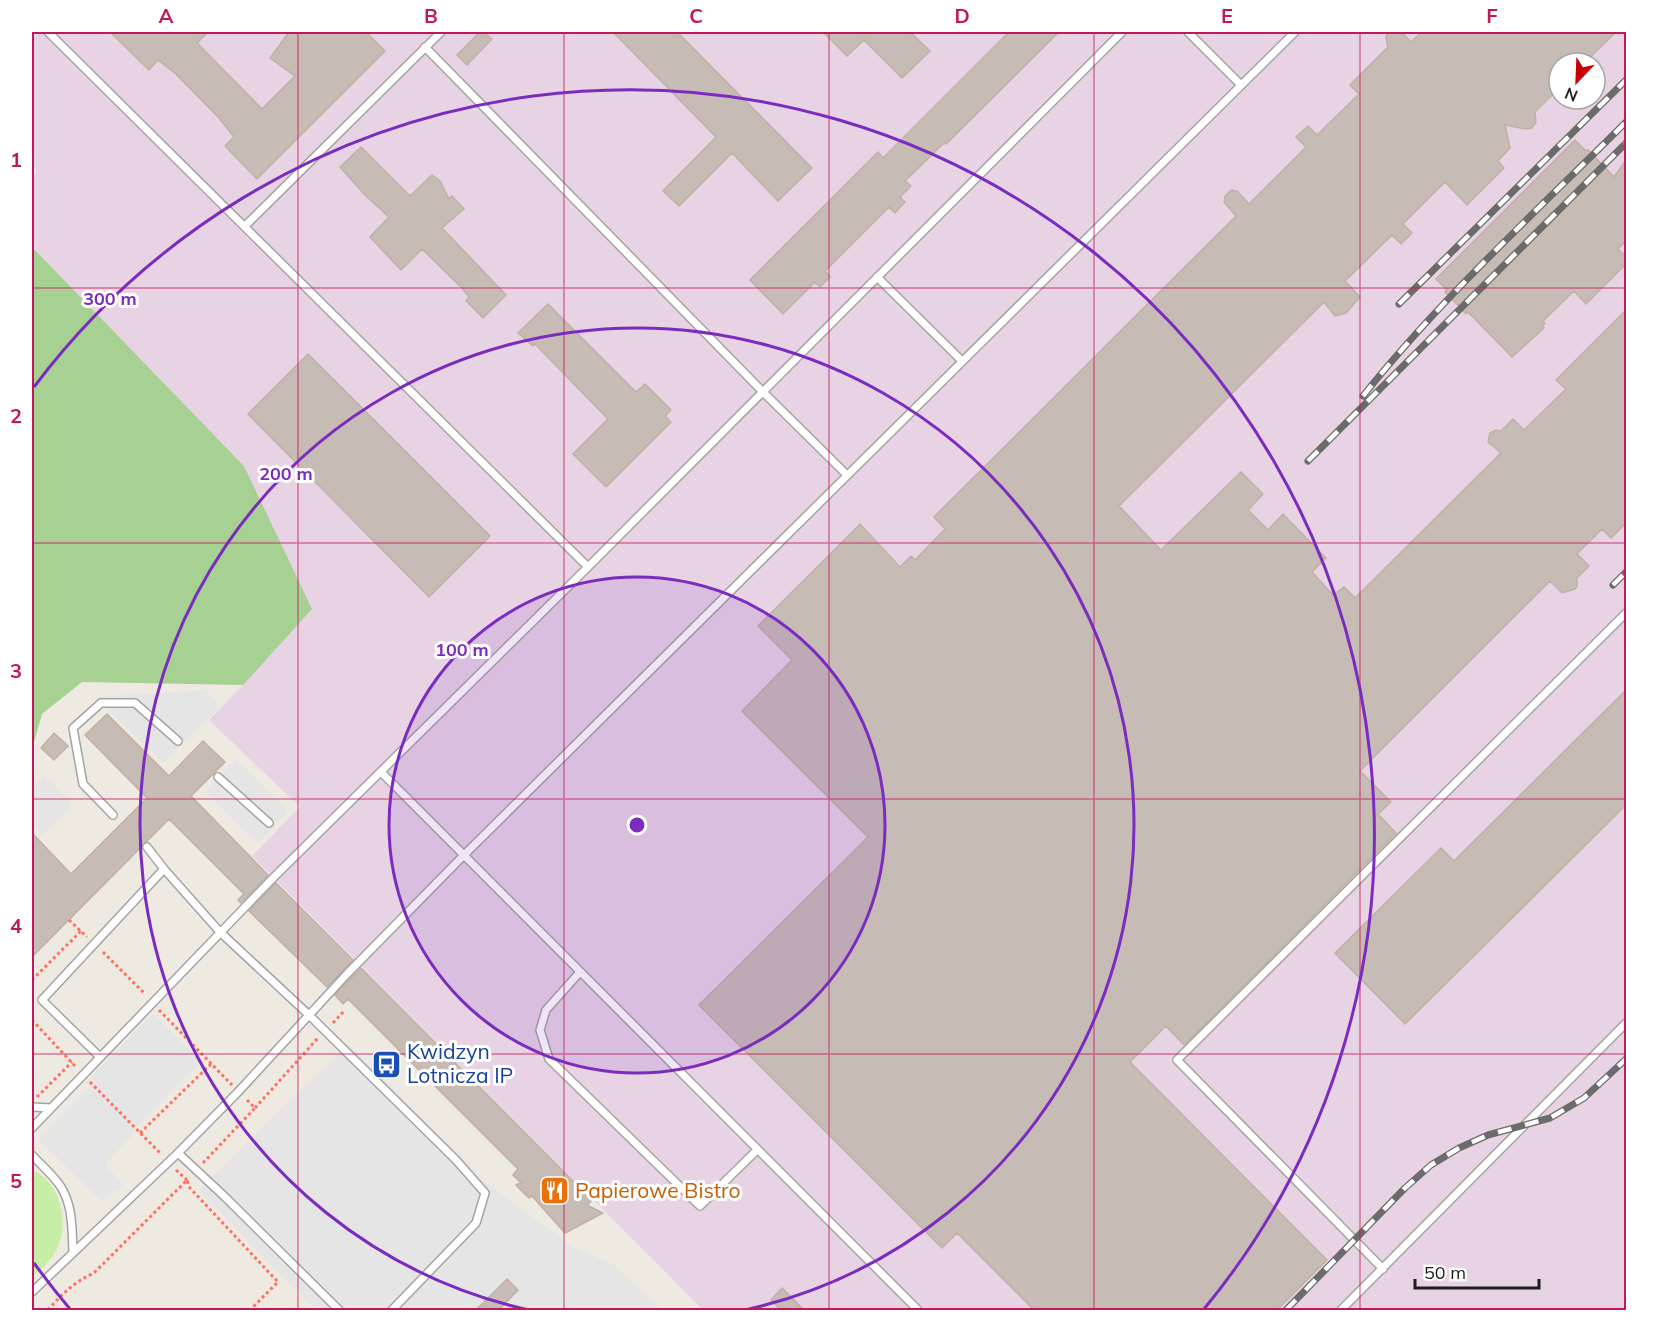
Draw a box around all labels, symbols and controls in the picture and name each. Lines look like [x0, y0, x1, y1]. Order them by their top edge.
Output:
text: A [159, 3, 174, 28]
text: B [424, 3, 438, 28]
text: C [689, 3, 703, 28]
text: D [954, 3, 970, 28]
text: E [1221, 3, 1233, 28]
text: F [1486, 3, 1498, 28]
north arrow [1547, 51, 1607, 111]
text: N [1562, 83, 1581, 106]
text: 1 [10, 147, 22, 172]
text: 300 m [83, 287, 137, 310]
text: 2 [10, 403, 22, 428]
text: 200 m [259, 462, 313, 485]
text: 100 m [435, 638, 489, 661]
text: 3 [10, 658, 22, 683]
centre of rings [627, 815, 647, 835]
text: 4 [10, 913, 22, 938]
place label: Kwidzyn Lotnicza IP [407, 1038, 513, 1088]
bus stop icon: Kwidzyn Lotnicza IP [370, 1048, 402, 1080]
text: 5 [10, 1168, 22, 1193]
restaurant icon: Papierowe Bistro [538, 1175, 570, 1207]
place label: Papierowe Bistro [575, 1177, 741, 1203]
scale bar [1415, 1252, 1540, 1290]
text: 50 m [1424, 1261, 1466, 1284]

